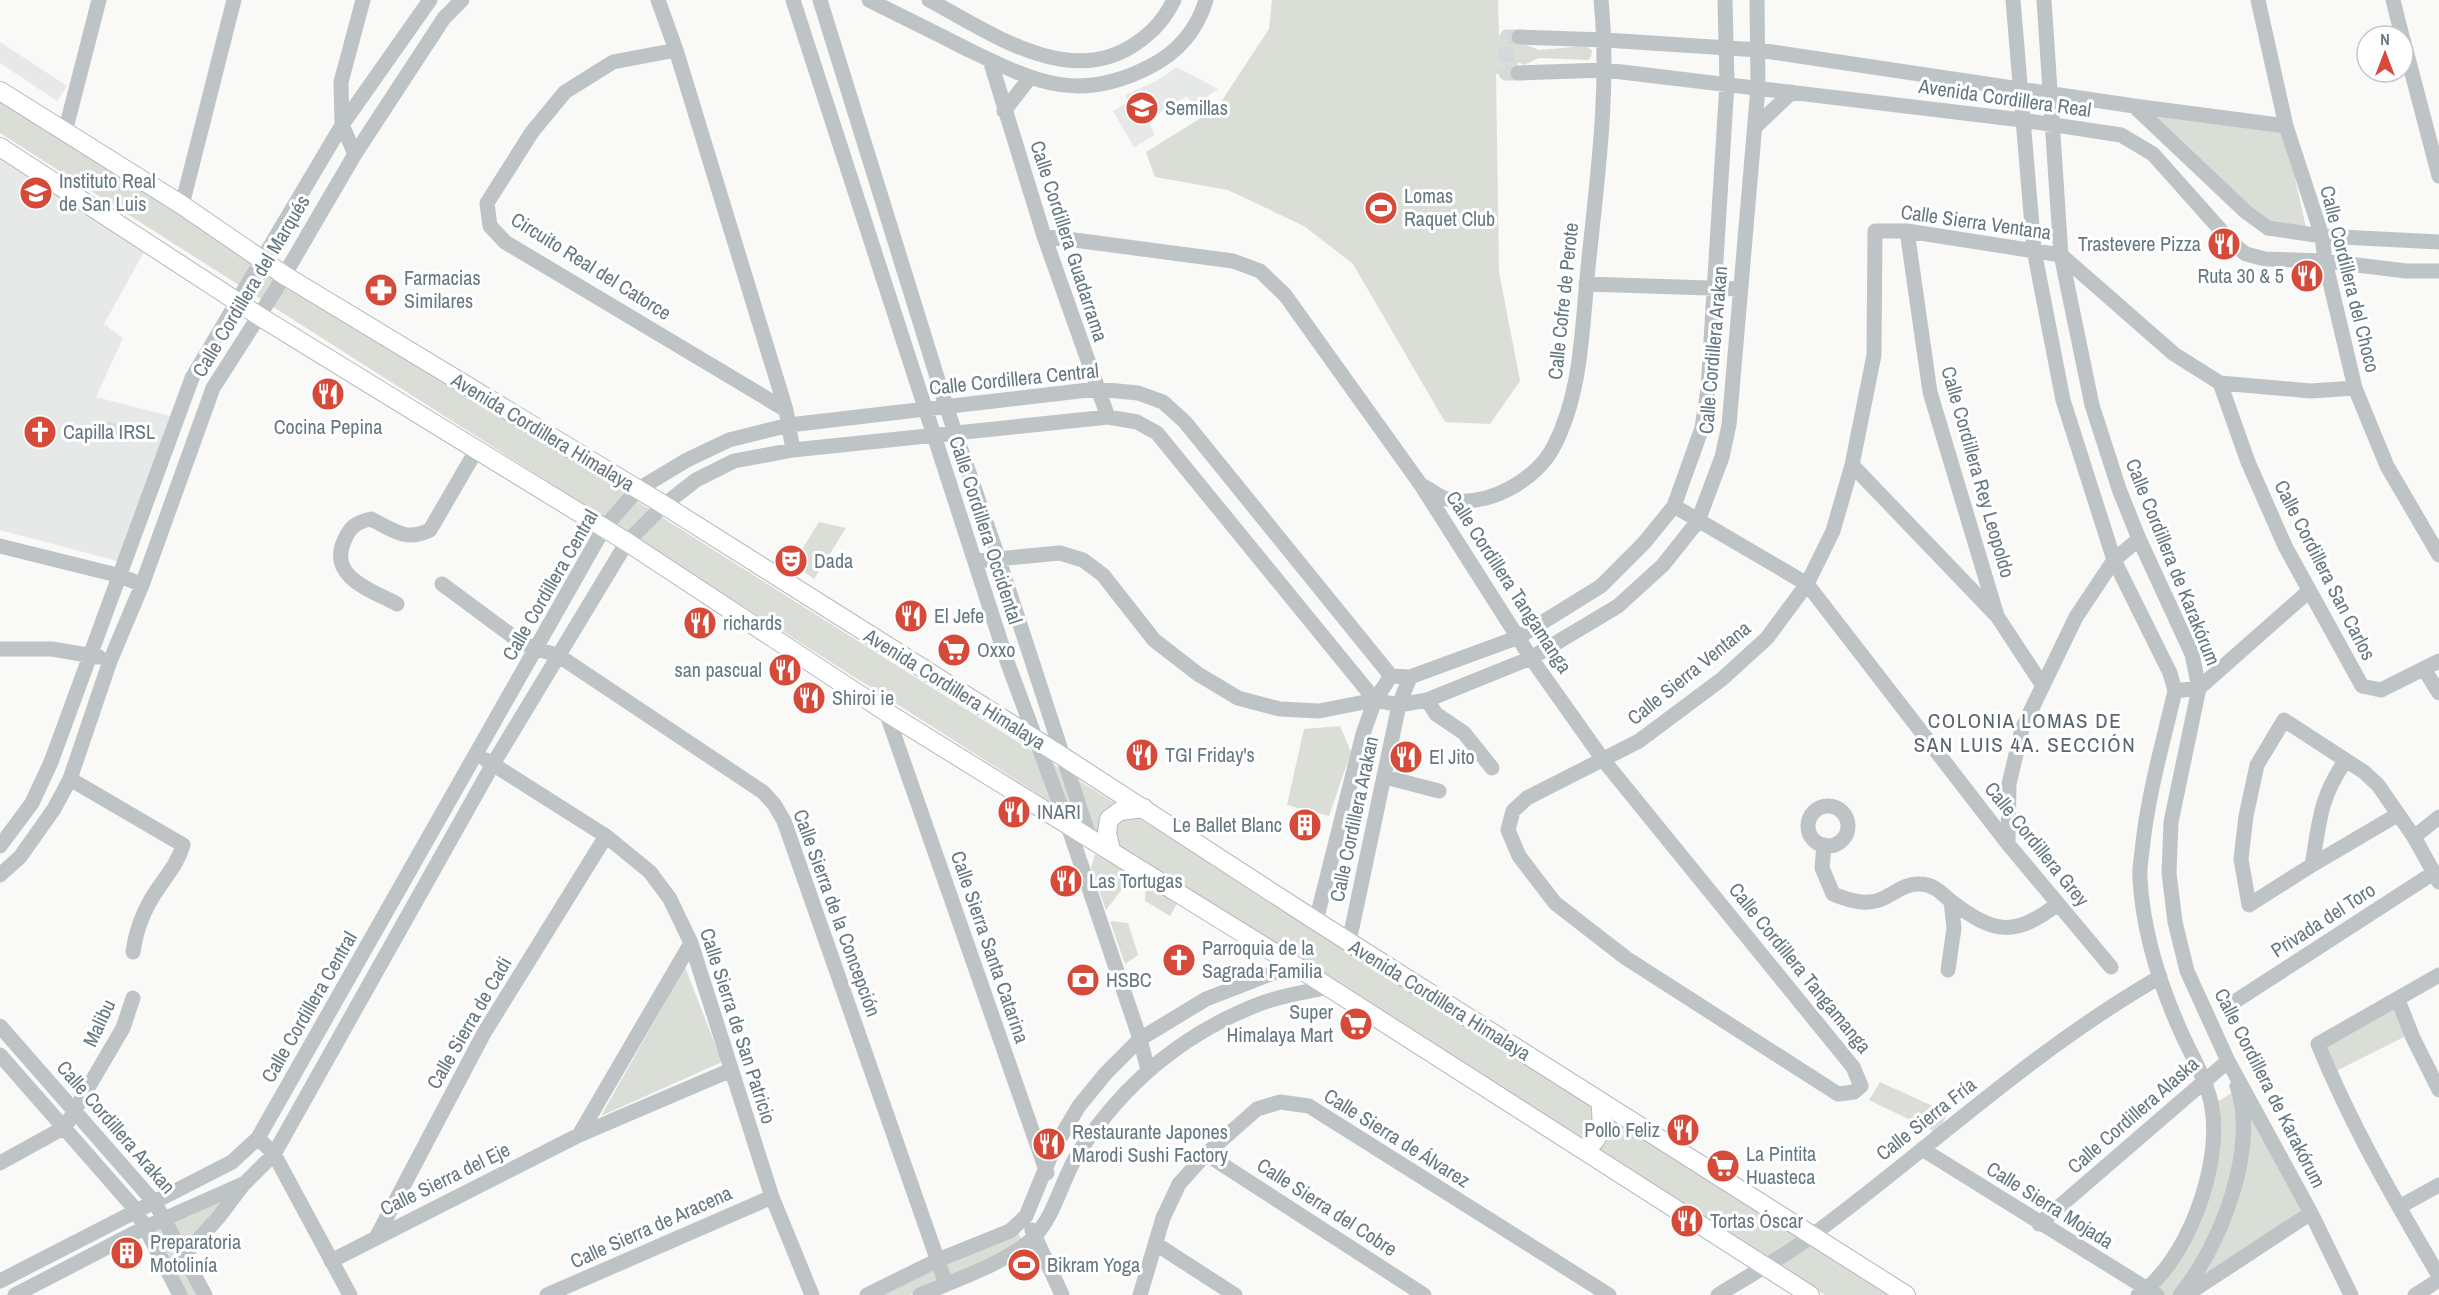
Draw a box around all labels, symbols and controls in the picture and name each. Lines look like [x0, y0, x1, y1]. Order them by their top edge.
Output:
north arrow [2355, 24, 2415, 84]
text: N [2380, 28, 2390, 50]
street label: Avenida Cordillera Real [1916, 72, 2093, 123]
school or university icon: Semillas [1124, 90, 1160, 126]
place label: Semillas [1165, 94, 1228, 121]
street label: Calle Cordillera Guadarrama [1024, 137, 1115, 345]
place label: Instituto Real de San Luis [59, 167, 156, 217]
school or university icon: Instituto Real de San Luis [18, 175, 54, 211]
place label: Lomas Raquet Club [1404, 182, 1495, 232]
street label: Calle Cordillera del Choco [2314, 183, 2387, 375]
street label: Calle Cordillera del Marqués [185, 190, 316, 382]
sports icon: Lomas Raquet Club [1363, 190, 1399, 226]
street label: Calle Sierra Ventana [1899, 198, 2053, 245]
street label: Circuito Real del Catorce [506, 205, 676, 326]
street label: Calle Cofre de Perote [1541, 221, 1584, 381]
restaurant icon: Trastevere Pizza [2206, 226, 2242, 262]
place label: Trastevere Pizza [2078, 230, 2201, 257]
restaurant icon: Ruta 30 & 5 [2289, 258, 2325, 294]
place label: Ruta 30 & 5 [2197, 262, 2284, 289]
place label: Farmacias Similares [404, 264, 481, 314]
street label: Calle Cordillera Arakan [1692, 265, 1733, 435]
pharmacy icon: Farmacias Similares [363, 272, 399, 308]
street label: Calle Cordillera Central [928, 356, 1100, 401]
street label: Calle Cordillera Rey Leopoldo [1935, 363, 2022, 581]
street label: Avenida Cordillera Himalaya [446, 366, 640, 497]
restaurant icon: Cocina Pepina [310, 376, 346, 412]
place label: Cocina Pepina [274, 413, 382, 440]
church icon: Capilla IRSL [22, 414, 58, 450]
place label: Capilla IRSL [63, 418, 155, 445]
street label: Calle Cordillera Occidental [943, 432, 1030, 627]
street label: Calle Cordillera de Karakórum [2120, 455, 2227, 669]
street label: Calle Cordillera San Carlos [2268, 475, 2383, 664]
street label: Calle Cordillera Tangamanga [1440, 485, 1579, 678]
street label: Calle Cordillera Central [495, 504, 604, 665]
theatre icon: Dada [773, 543, 809, 579]
place label: Dada [814, 547, 853, 574]
restaurant icon: El Jefe [893, 598, 929, 634]
place label: El Jefe [934, 602, 984, 629]
restaurant icon: richards [682, 605, 718, 641]
place label: richards [723, 609, 782, 636]
street label: Calle Sierra Ventana [1621, 614, 1756, 731]
street label: Avenida Cordillera Himalaya [858, 621, 1051, 756]
supermarket icon: Oxxo [936, 632, 972, 668]
place label: Oxxo [977, 636, 1015, 663]
restaurant icon: san pascual [767, 652, 803, 688]
place label: san pascual [674, 656, 762, 683]
restaurant icon: Shiroi ie [791, 680, 827, 716]
place label: Shiroi ie [832, 684, 894, 711]
district label: COLONIA LOMAS DE SAN LUIS 4A. SECCIÓN [1914, 706, 2136, 759]
street label: Calle Cordillera Arakan [1323, 734, 1384, 904]
restaurant icon: TGI Friday's [1124, 737, 1160, 773]
restaurant icon: El Jito [1388, 739, 1424, 775]
place label: TGI Friday's [1165, 741, 1255, 768]
place label: El Jito [1429, 743, 1475, 770]
street label: Calle Cordillera Grey [1979, 776, 2097, 912]
restaurant icon: INARI [996, 794, 1032, 830]
place label: INARI [1037, 798, 1081, 825]
street label: Calle Sierra de la Concepción [787, 805, 888, 1020]
building icon: Le Ballet Blanc [1287, 807, 1323, 843]
place label: Le Ballet Blanc [1173, 811, 1282, 838]
street label: Calle Sierra Santa Catarina [945, 847, 1036, 1046]
restaurant icon: Las Tortugas [1048, 863, 1084, 899]
place label: Las Tortugas [1089, 867, 1183, 894]
street label: Privada del Toro [2265, 876, 2380, 963]
street label: Calle Cordillera Tangamanga [1723, 877, 1878, 1059]
street label: Calle Sierra de San Patricio [694, 925, 783, 1127]
street label: Calle Cordillera Central [254, 926, 363, 1087]
street label: Avenida Cordillera Himalaya [1343, 932, 1536, 1067]
place label: Parroquia de la Sagrada Familia [1202, 934, 1322, 984]
church icon: Parroquia de la Sagrada Familia [1161, 942, 1197, 978]
street label: Calle Sierra de Cadi [420, 952, 517, 1094]
bank icon: HSBC [1065, 962, 1101, 998]
place label: HSBC [1106, 966, 1152, 993]
street label: Calle Cordillera de Karakórum [2208, 983, 2333, 1192]
street label: Malibu [76, 995, 121, 1051]
place label: Super Himalaya Mart [1226, 998, 1334, 1048]
supermarket icon: Super Himalaya Mart [1338, 1006, 1374, 1042]
street label: Calle Cordillera Alaska [2061, 1050, 2204, 1179]
street label: Calle Cordillera Arakan [51, 1054, 182, 1199]
street label: Calle Sierra Fría [1870, 1071, 1981, 1166]
street label: Calle Sierra de Álvarez [1319, 1082, 1476, 1193]
restaurant icon: Pollo Feliz [1665, 1112, 1701, 1148]
place label: Pollo Feliz [1584, 1116, 1660, 1143]
place label: Restaurante Japones Marodi Sushi Factory [1072, 1118, 1229, 1168]
restaurant icon: Restaurante Japones Marodi Sushi Factory [1031, 1126, 1067, 1162]
street label: Calle Sierra del Eje [375, 1135, 514, 1222]
place label: La Pintita Huasteca [1746, 1140, 1816, 1190]
supermarket icon: La Pintita Huasteca [1705, 1148, 1741, 1184]
street label: Calle Sierra del Cobre [1252, 1151, 1403, 1262]
street label: Calle Sierra Mojada [1982, 1155, 2119, 1254]
street label: Calle Sierra de Aracena [566, 1179, 736, 1274]
restaurant icon: Tortas Óscar [1669, 1203, 1705, 1239]
place label: Tortas Óscar [1710, 1207, 1804, 1234]
place label: Preparatoria Motolinía [150, 1228, 241, 1278]
building icon: Preparatoria Motolinía [109, 1235, 145, 1271]
sports icon: Bikram Yoga [1006, 1247, 1042, 1283]
place label: Bikram Yoga [1047, 1251, 1140, 1278]

